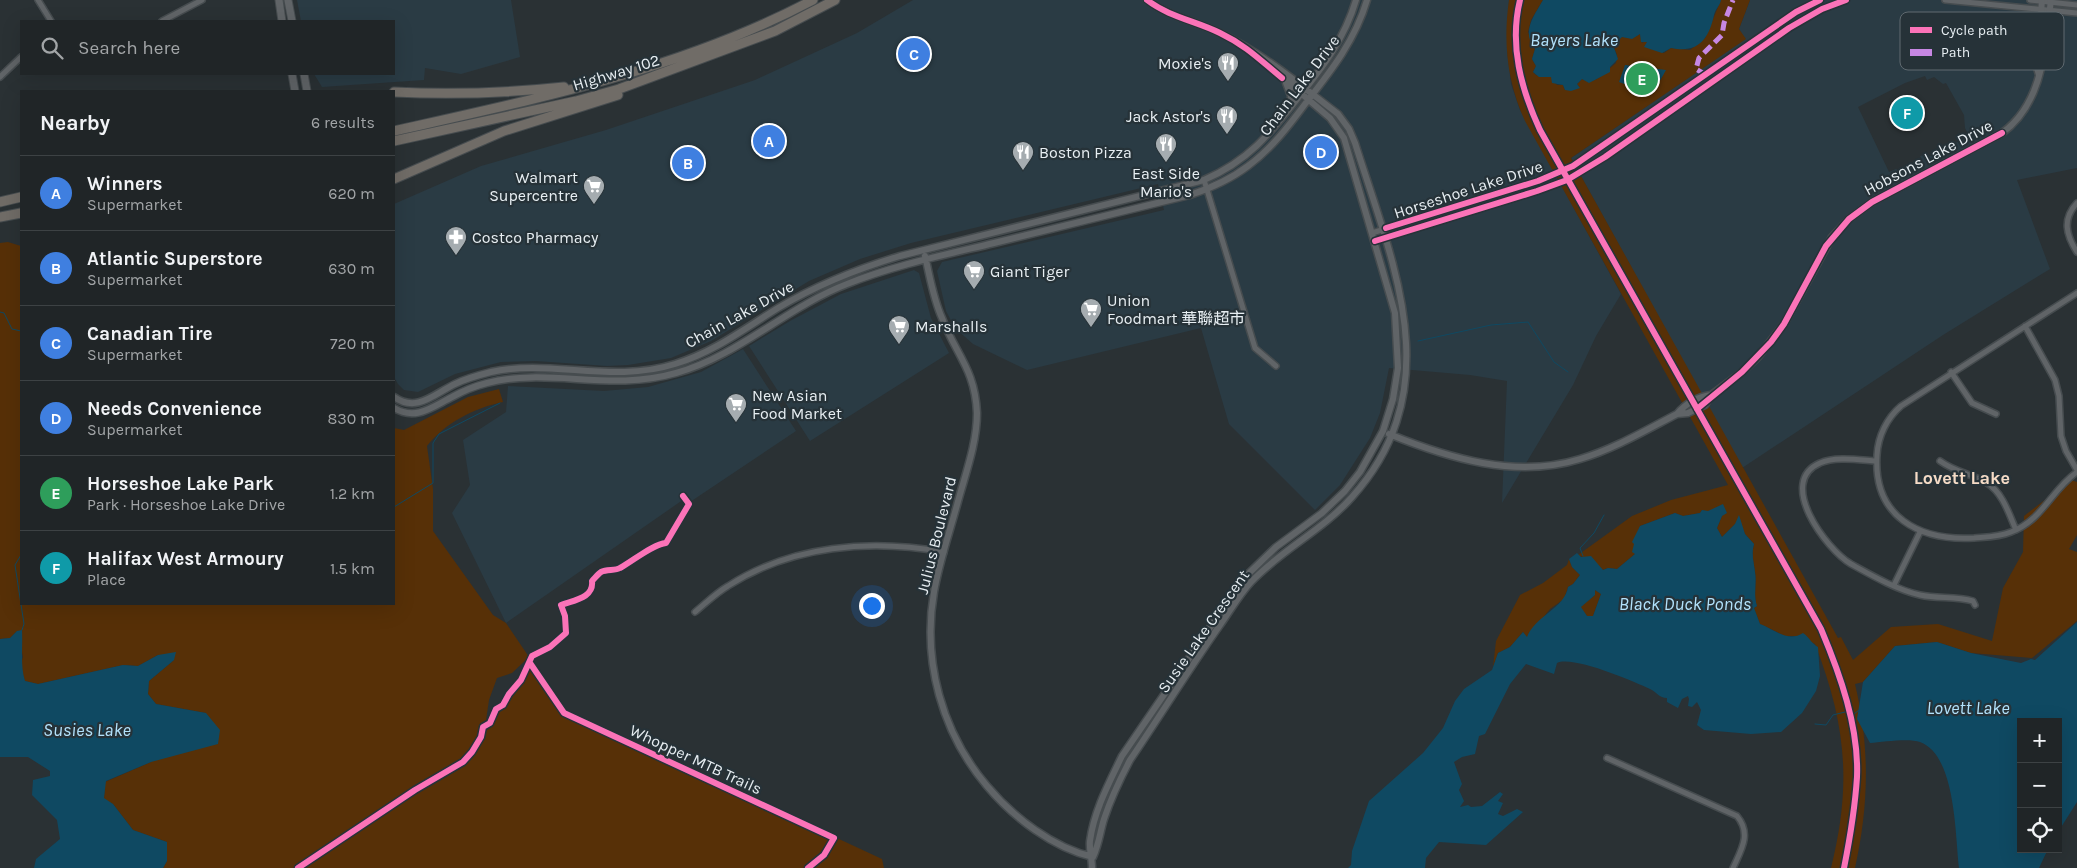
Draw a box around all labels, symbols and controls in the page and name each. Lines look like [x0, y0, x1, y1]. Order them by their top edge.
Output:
legend [1900, 12, 2064, 70]
search box [20, 20, 395, 75]
text: Cycle path [1941, 22, 2007, 39]
water label: Bayers Lake [1530, 29, 1618, 51]
street label: Chain Lake Drive [1255, 31, 1343, 139]
icon: search [38, 34, 66, 62]
pin: C [898, 35, 930, 73]
text: Search here [78, 37, 180, 59]
text: Path [1941, 44, 1970, 61]
street label: Highway 102 [570, 50, 662, 95]
restaurant icon: Moxie's [1216, 51, 1240, 82]
place label: Moxie's [1158, 54, 1212, 73]
pin: E [1626, 60, 1658, 98]
pin: F [1891, 94, 1923, 132]
restaurant icon: Jack Astor's [1215, 104, 1239, 135]
place label: Jack Astor's [1126, 107, 1211, 126]
text: Nearby [40, 111, 110, 135]
text: 6 results [311, 113, 375, 132]
street label: Hobsons Lake Drive [1861, 116, 1996, 199]
pin: A [753, 122, 785, 160]
restaurant icon: East Side Mario's [1154, 132, 1178, 163]
pin: D [1305, 133, 1337, 171]
restaurant icon: Boston Pizza [1011, 140, 1035, 171]
place label: Boston Pizza [1039, 143, 1132, 162]
pin: B [672, 144, 704, 182]
street label: Horseshoe Lake Drive [1391, 156, 1545, 223]
place label: East Side Mario's [1132, 164, 1200, 201]
place label: Walmart Supercentre [489, 168, 578, 205]
text: Winners [87, 173, 162, 195]
supermarket icon: Walmart Supercentre [582, 174, 606, 205]
text: A [51, 184, 61, 203]
text: 620 m [328, 184, 375, 203]
text: Supermarket [87, 195, 183, 214]
pharmacy icon: Costco Pharmacy [444, 225, 468, 256]
place label: Costco Pharmacy [472, 228, 599, 247]
text: Atlantic Superstore [87, 248, 263, 270]
text: B [51, 259, 61, 278]
text: 630 m [328, 259, 375, 278]
supermarket icon: Giant Tiger [962, 259, 986, 290]
place label: Giant Tiger [990, 262, 1069, 281]
text: Supermarket [87, 270, 183, 289]
street label: Chain Lake Drive [682, 277, 797, 352]
place label: Union Foodmart 華聯超市 [1107, 291, 1245, 328]
supermarket icon: Union Foodmart 華聯超市 [1079, 297, 1103, 328]
supermarket icon: Marshalls [887, 314, 911, 345]
place label: Marshalls [915, 317, 987, 336]
text: Canadian Tire [87, 323, 213, 345]
text: C [51, 334, 61, 353]
text: 720 m [330, 334, 375, 353]
text: Supermarket [87, 345, 183, 364]
place label: New Asian Food Market [752, 386, 842, 423]
supermarket icon: New Asian Food Market [724, 392, 748, 423]
text: Needs Convenience [87, 398, 262, 420]
text: D [51, 409, 61, 428]
text: 830 m [327, 409, 375, 428]
text: Supermarket [87, 420, 183, 439]
district label: Lovett Lake [1914, 467, 2010, 489]
text: Horseshoe Lake Park [87, 473, 274, 495]
street label: Julius Boulevard [913, 474, 960, 596]
text: E [51, 484, 61, 503]
text: 1.2 km [330, 484, 375, 503]
text: Park · Horseshoe Lake Drive [87, 495, 285, 514]
text: Halifax West Armoury [87, 548, 284, 570]
text: F [52, 559, 60, 578]
text: 1.5 km [330, 559, 375, 578]
street label: Susie Lake Crescent [1154, 566, 1253, 697]
text: Place [87, 570, 126, 589]
your location [859, 593, 885, 619]
water label: Black Duck Ponds [1619, 593, 1751, 615]
water label: Lovett Lake [1926, 697, 2010, 719]
map controls [2017, 718, 2062, 853]
button: + [2017, 718, 2062, 763]
water label: Susies Lake [43, 719, 131, 741]
street label: Whopper MTB Trails [627, 720, 765, 798]
button: − [2017, 763, 2062, 808]
button: locate [2017, 808, 2062, 853]

